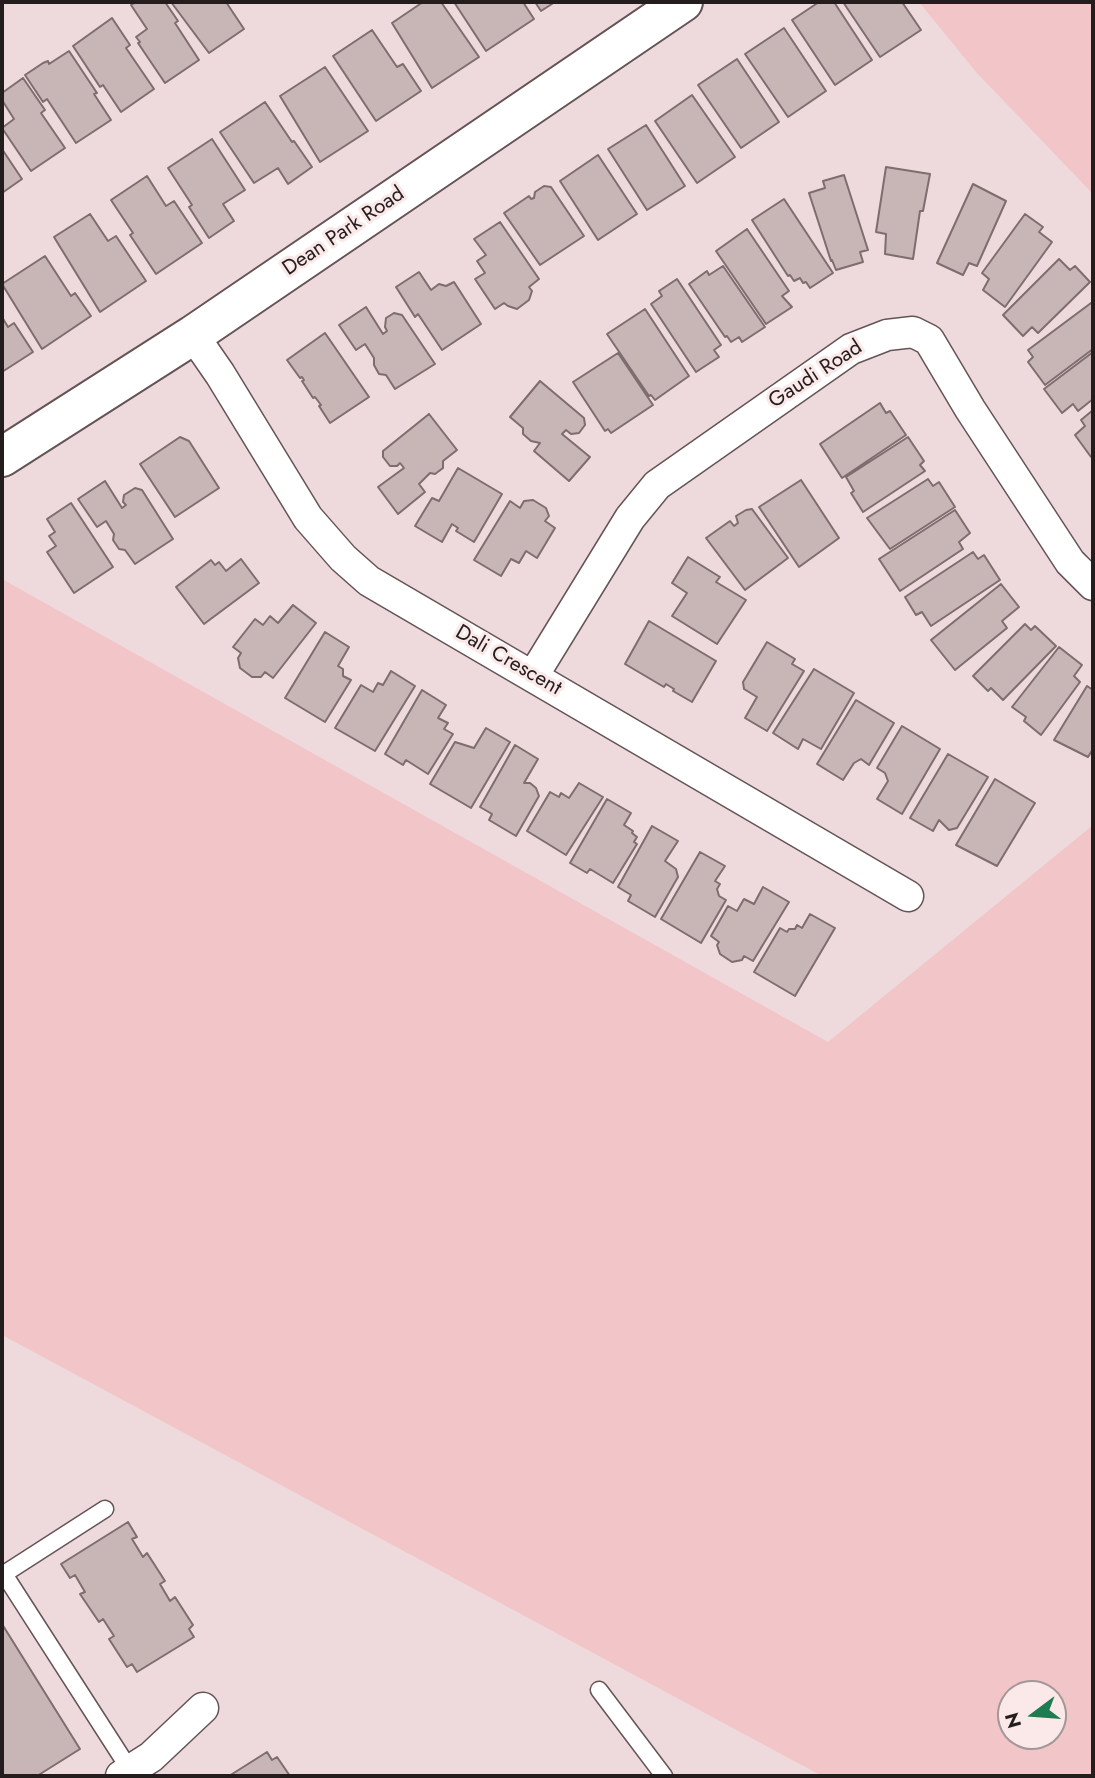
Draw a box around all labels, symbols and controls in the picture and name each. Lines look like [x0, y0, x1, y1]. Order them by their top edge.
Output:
street label: Dean Park Road [278, 182, 410, 282]
street label: Gaudi Road [765, 335, 867, 415]
street label: Dali Crescent [450, 620, 566, 702]
north arrow [997, 1680, 1067, 1750]
text: N [998, 1709, 1028, 1731]

